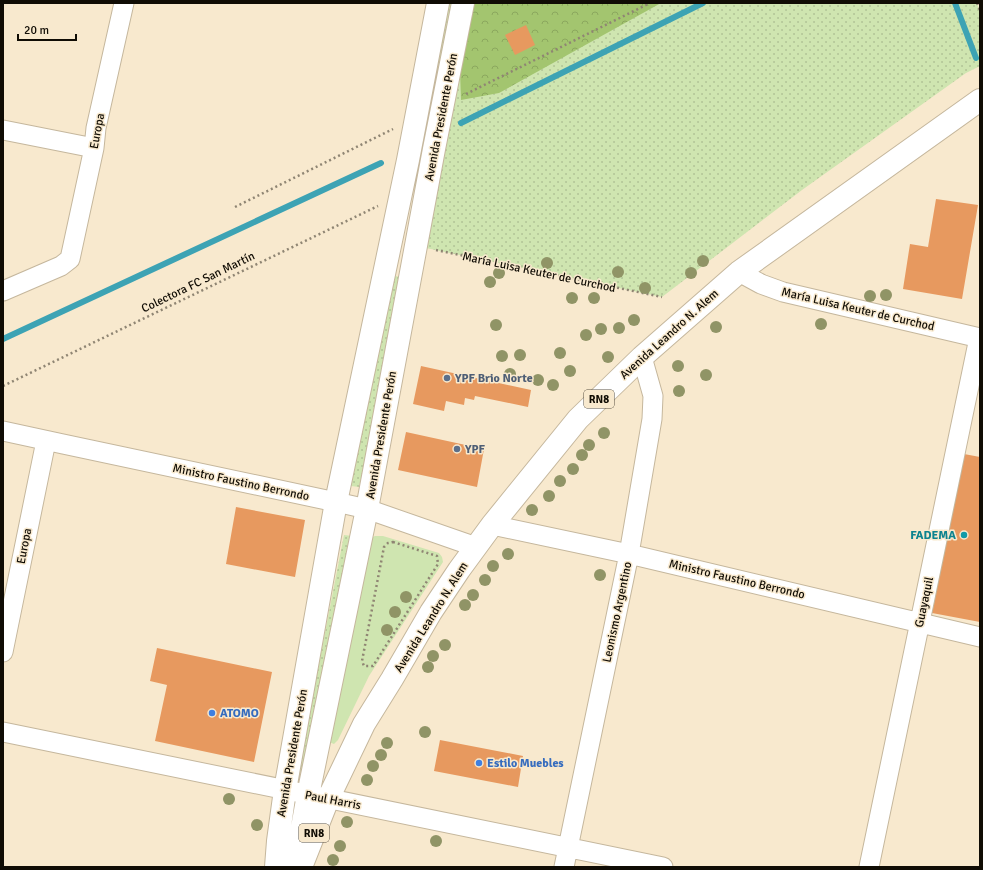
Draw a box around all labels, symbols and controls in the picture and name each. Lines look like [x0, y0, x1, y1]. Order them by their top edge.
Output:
scale bar [18, 16, 76, 42]
text: 20 m [24, 23, 49, 38]
street label: Avenida Presidente Perón [422, 52, 461, 182]
street label: Europa [87, 112, 108, 150]
street label: Colectora FC San Martín [139, 248, 257, 316]
street label: María Luisa Keuter de Curchod [461, 249, 617, 296]
street label: María Luisa Keuter de Curchod [780, 285, 936, 334]
street label: Avenida Leandro N. Alem [617, 286, 722, 383]
street label: Avenida Presidente Perón [363, 370, 400, 500]
place label: YPF Brio Norte [454, 371, 533, 386]
marker: YPF Brio Norte [442, 373, 452, 383]
road number: RN8 [584, 390, 614, 408]
place label: YPF [464, 442, 486, 457]
marker: YPF [452, 444, 462, 454]
street label: Ministro Faustino Berrondo [171, 461, 311, 504]
street label: Europa [14, 527, 35, 565]
place label: FADEMA [910, 528, 956, 543]
marker: FADEMA [959, 530, 969, 540]
street label: Ministro Faustino Berrondo [667, 557, 806, 602]
street label: Avenida Leandro N. Alem [391, 559, 472, 675]
street label: Leonismo Argentino [599, 560, 635, 664]
street label: Guayaquil [912, 575, 937, 629]
street label: Avenida Presidente Perón [274, 688, 311, 818]
place label: ATOMO [220, 706, 259, 721]
marker: ATOMO [207, 708, 217, 718]
place label: Estilo Muebles [487, 756, 564, 771]
marker: Estilo Muebles [474, 758, 484, 768]
street label: Paul Harris [303, 788, 362, 813]
road number: RN8 [299, 824, 329, 842]

